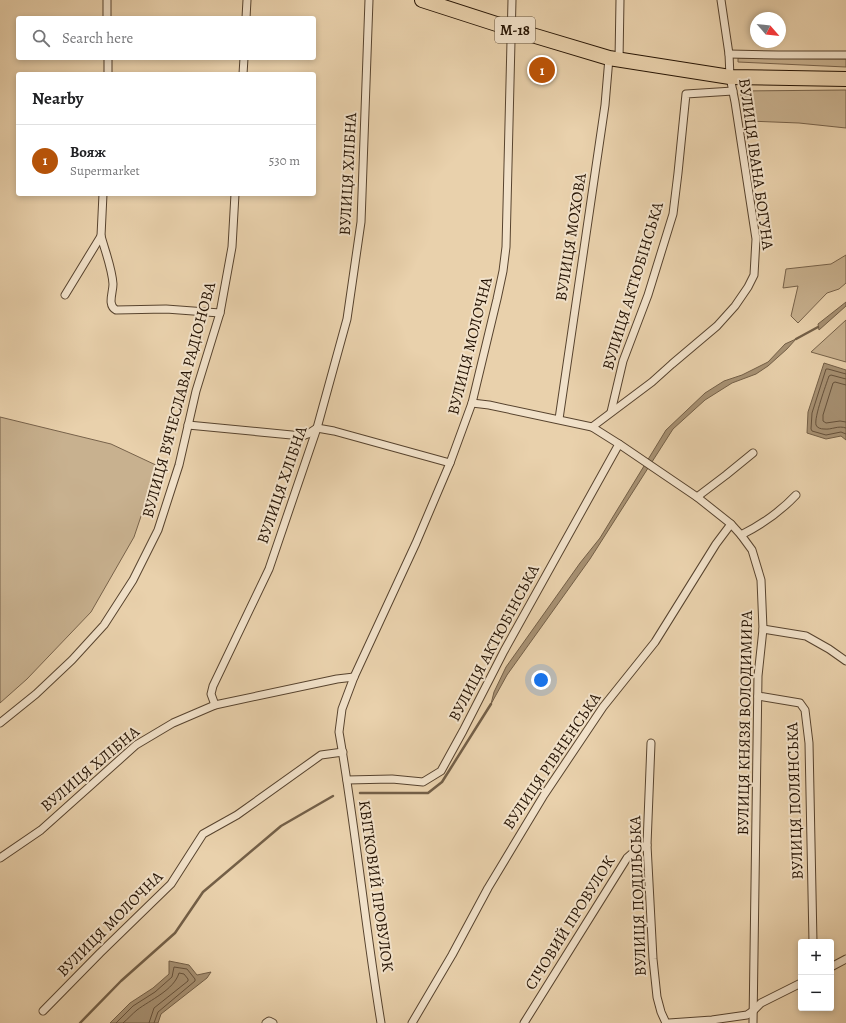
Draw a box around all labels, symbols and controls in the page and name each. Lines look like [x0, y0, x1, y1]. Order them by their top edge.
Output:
north arrow [750, 12, 786, 48]
search box [16, 16, 316, 60]
road number: М-18 [495, 17, 535, 43]
icon: search [30, 27, 52, 49]
text: Search here [62, 28, 133, 48]
pin: 1 [529, 55, 555, 85]
street label: ВУЛИЦЯ ІВАНА БОГУНА [733, 77, 779, 252]
text: Nearby [32, 87, 83, 110]
street label: ВУЛИЦЯ ХЛІБНА [334, 111, 362, 236]
text: Вояж [70, 142, 106, 162]
text: 1 [43, 152, 47, 169]
text: 530 m [269, 152, 300, 169]
text: Supermarket [70, 162, 140, 179]
street label: ВУЛИЦЯ МОХОВА [550, 171, 592, 303]
street label: ВУЛИЦЯ АКТЮБІНСЬКА [597, 199, 669, 373]
street label: ВУЛИЦЯ МОЛОЧНА [442, 274, 498, 417]
street label: ВУЛИЦЯ В'ЯЧЕСЛАВА РАДІОНОВА [137, 279, 221, 520]
street label: ВУЛИЦЯ ХЛІБНА [252, 423, 313, 547]
street label: ВУЛИЦЯ АКТЮБІНСЬКА [443, 560, 545, 725]
street label: ВУЛИЦЯ КНЯЗЯ ВОЛОДИМИРА [732, 610, 758, 836]
your location [531, 670, 551, 690]
street label: ВУЛИЦЯ РІВНЕНСЬКА [498, 688, 606, 834]
street label: ВУЛИЦЯ ХЛІБНА [36, 721, 145, 817]
street label: ВУЛИЦЯ ПОЛЯНСЬКА [781, 721, 809, 880]
street label: КВІТКОВИЙ ПРОВУЛОК [353, 799, 399, 974]
street label: ВУЛИЦЯ ПОДІЛЬСЬКА [624, 815, 652, 976]
street label: СІЧОВИЙ ПРОВУЛОК [520, 851, 621, 994]
street label: ВУЛИЦЯ МОЛОЧНА [52, 866, 168, 982]
map controls [798, 939, 834, 1011]
button: + [798, 939, 834, 975]
button: − [798, 975, 834, 1011]

